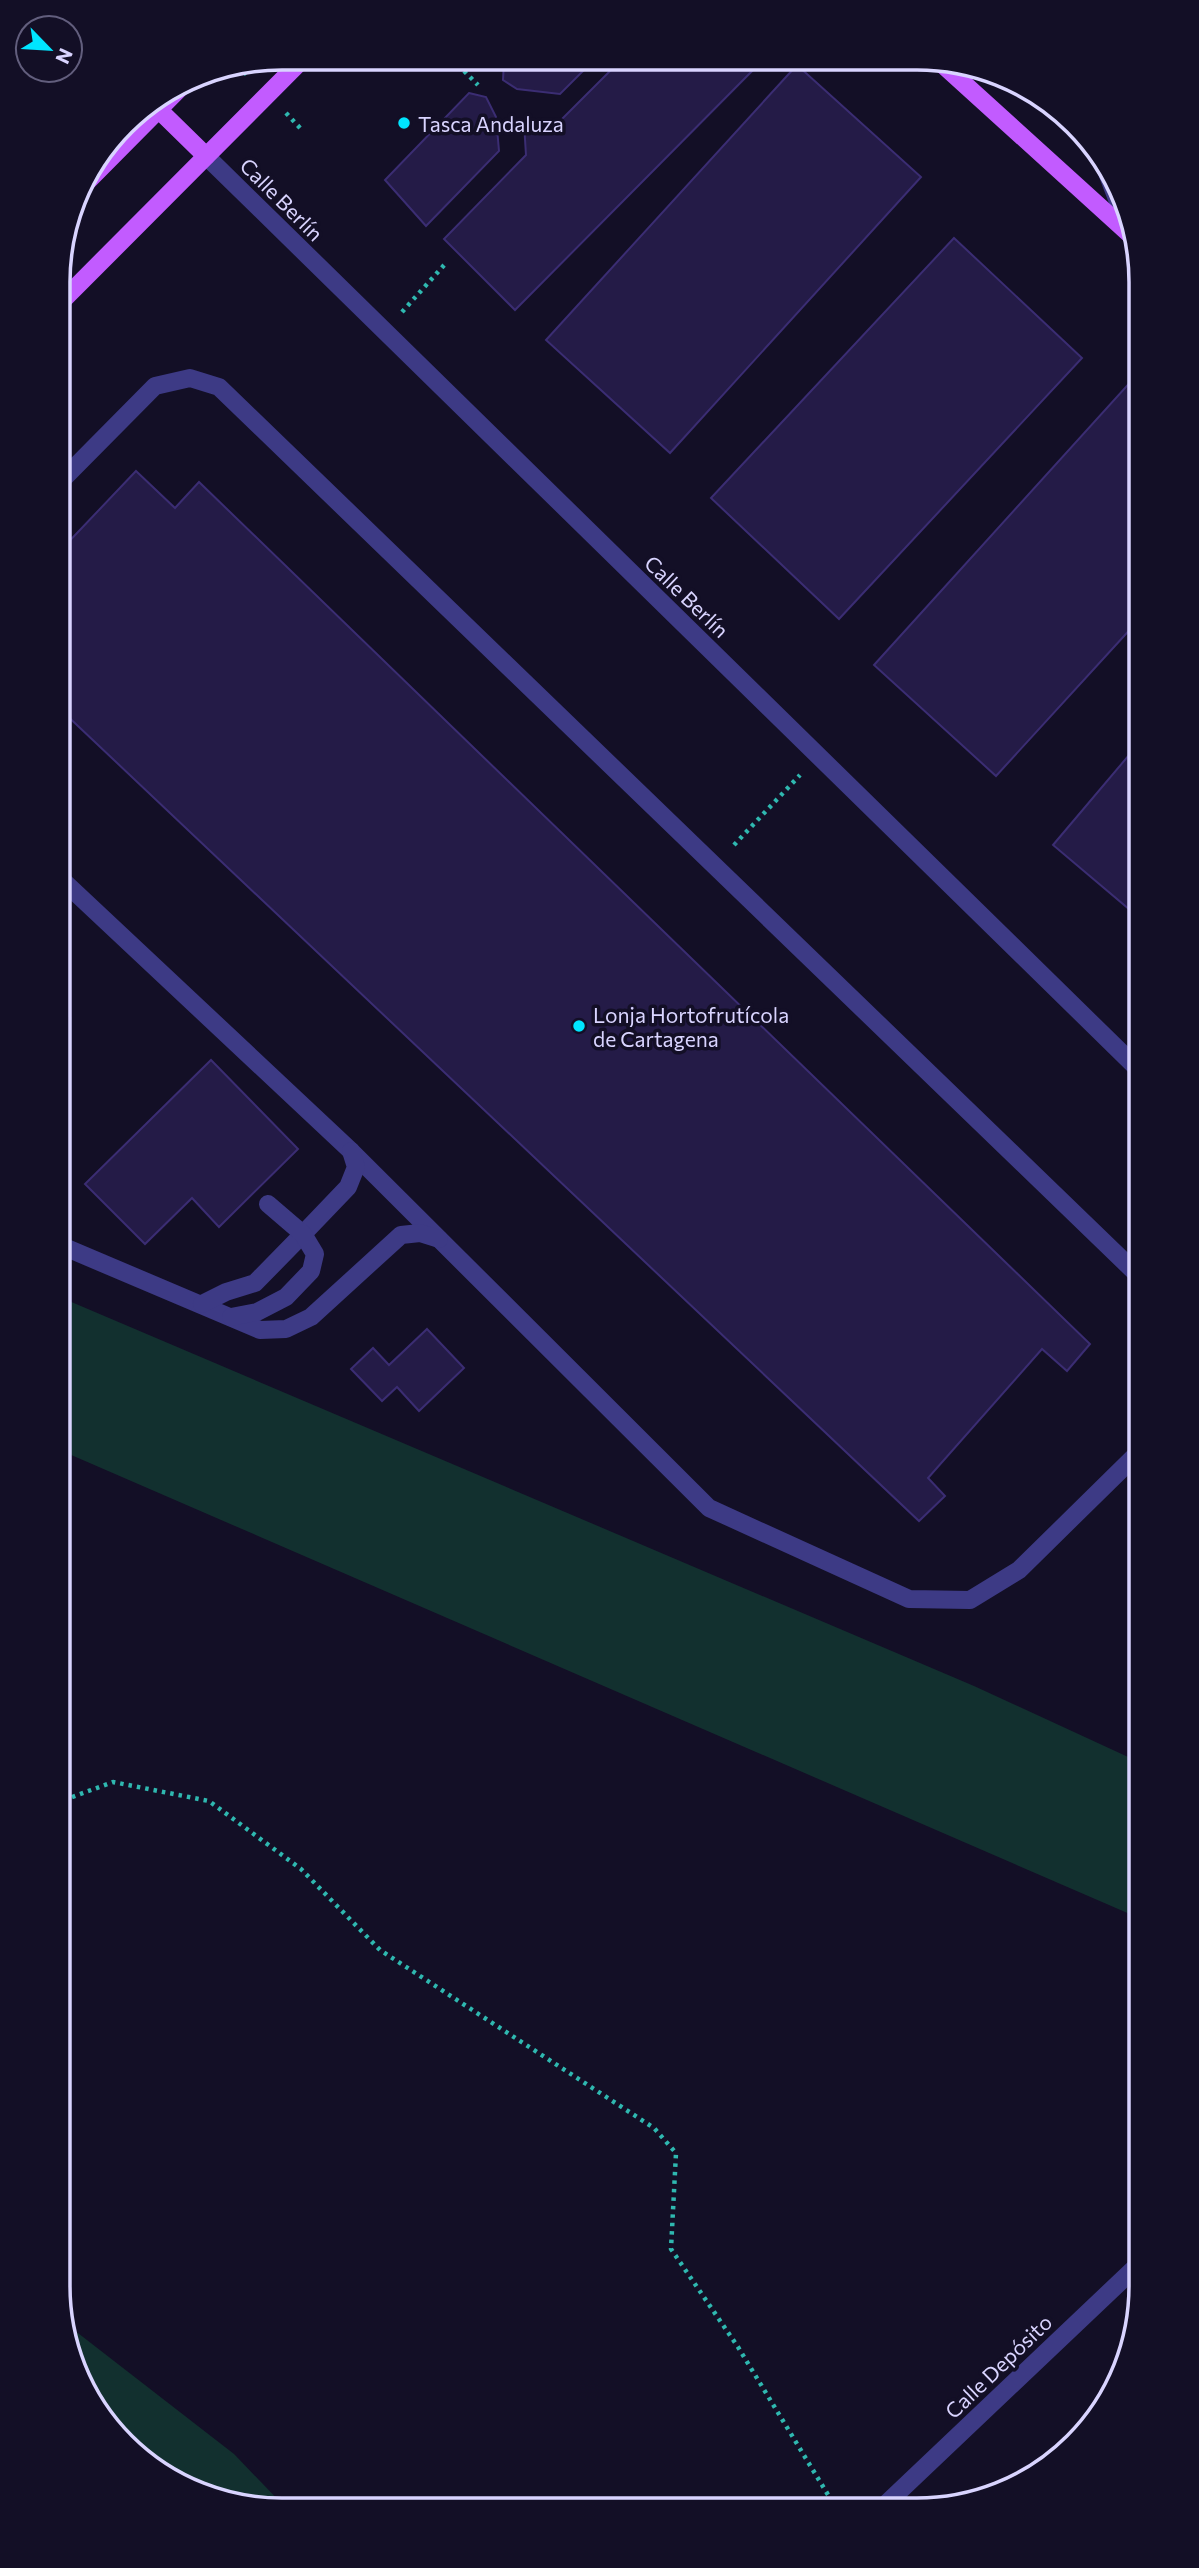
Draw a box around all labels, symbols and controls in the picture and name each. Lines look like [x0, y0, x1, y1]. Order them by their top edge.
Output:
north arrow [14, 14, 84, 84]
text: N [51, 45, 78, 68]
place label: Tasca Andaluza [418, 111, 564, 136]
marker: Tasca Andaluza [396, 115, 412, 131]
street label: Calle Berlín [235, 152, 329, 246]
street label: Calle Berlín [640, 550, 734, 642]
place label: Lonja Hortofrutícola de Cartagena [593, 1002, 789, 1051]
marker: Lonja Hortofrutícola de Cartagena [571, 1018, 587, 1034]
street label: Calle Depósito [940, 2309, 1056, 2423]

